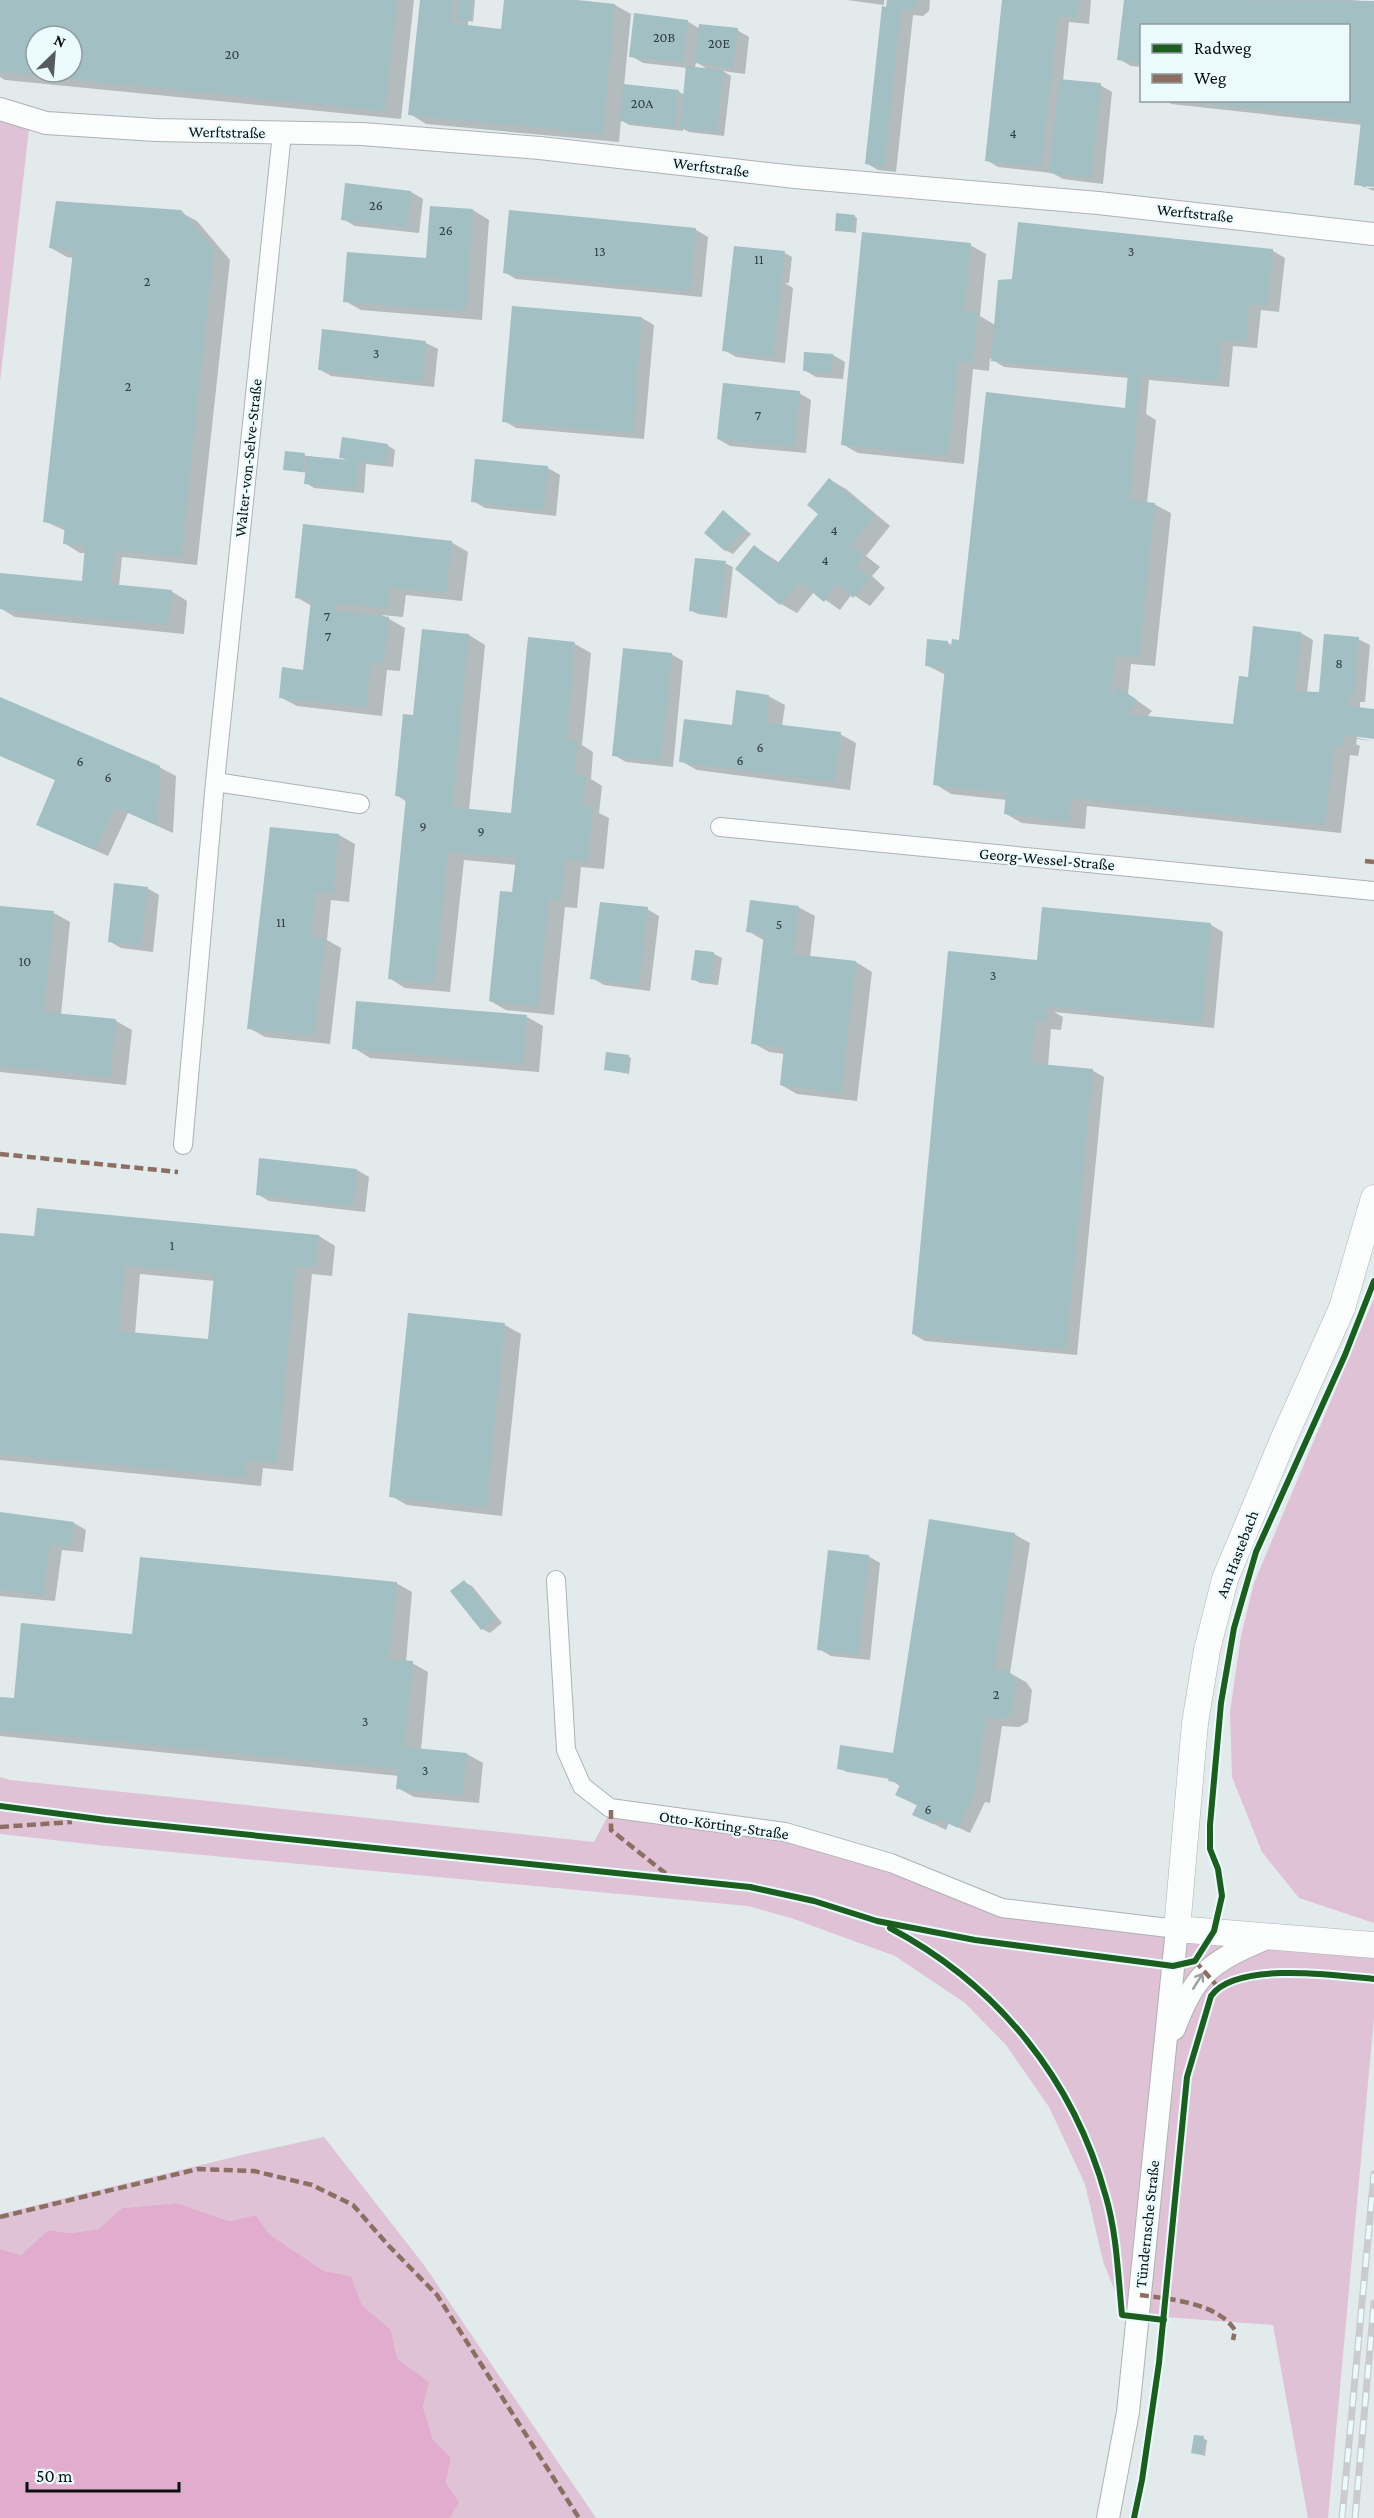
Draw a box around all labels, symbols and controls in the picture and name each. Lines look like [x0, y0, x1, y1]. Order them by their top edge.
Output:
north arrow [24, 24, 84, 84]
legend [1140, 24, 1350, 102]
house number: 20B [653, 29, 675, 45]
text: N [52, 31, 69, 51]
house number: 20E [708, 35, 730, 51]
text: Radweg [1194, 38, 1252, 58]
house number: 20 [225, 46, 239, 62]
text: Weg [1194, 68, 1227, 88]
house number: 20A [631, 95, 653, 111]
street label: Werftstraße [188, 123, 266, 141]
house number: 4 [1009, 125, 1017, 141]
street label: Werftstraße [672, 154, 750, 180]
house number: 26 [369, 197, 383, 213]
street label: Werftstraße [1156, 201, 1234, 225]
house number: 26 [439, 222, 453, 238]
house number: 13 [594, 243, 606, 259]
house number: 3 [1128, 243, 1134, 259]
house number: 11 [754, 251, 764, 267]
house number: 2 [144, 273, 151, 289]
house number: 3 [373, 345, 379, 361]
house number: 2 [125, 378, 132, 394]
street label: Walter-von-Selve-Straße [231, 378, 265, 538]
house number: 7 [755, 407, 762, 423]
house number: 4 [830, 522, 838, 538]
house number: 4 [821, 552, 829, 568]
house number: 7 [324, 608, 331, 624]
house number: 7 [325, 628, 332, 644]
house number: 8 [1335, 655, 1343, 671]
house number: 6 [756, 739, 764, 755]
house number: 6 [736, 752, 744, 768]
house number: 6 [76, 753, 84, 769]
house number: 6 [104, 769, 112, 785]
house number: 9 [419, 818, 427, 834]
house number: 9 [477, 823, 485, 839]
street label: Georg-Wessel-Straße [979, 845, 1115, 874]
house number: 11 [276, 914, 286, 930]
house number: 5 [776, 916, 782, 932]
house number: 10 [19, 953, 31, 969]
house number: 3 [990, 967, 996, 983]
house number: 1 [170, 1237, 175, 1253]
street label: Am Hastebach [1213, 1508, 1262, 1600]
house number: 2 [993, 1686, 1000, 1702]
house number: 3 [362, 1713, 368, 1729]
house number: 3 [422, 1762, 428, 1778]
house number: 6 [924, 1801, 932, 1817]
street label: Otto-Körting-Straße [658, 1807, 790, 1844]
one-way arrow [1193, 1973, 1205, 1990]
street label: Tündernsche Straße [1132, 2159, 1162, 2289]
scale bar [27, 2455, 178, 2493]
text: 50 m [36, 2466, 73, 2486]

